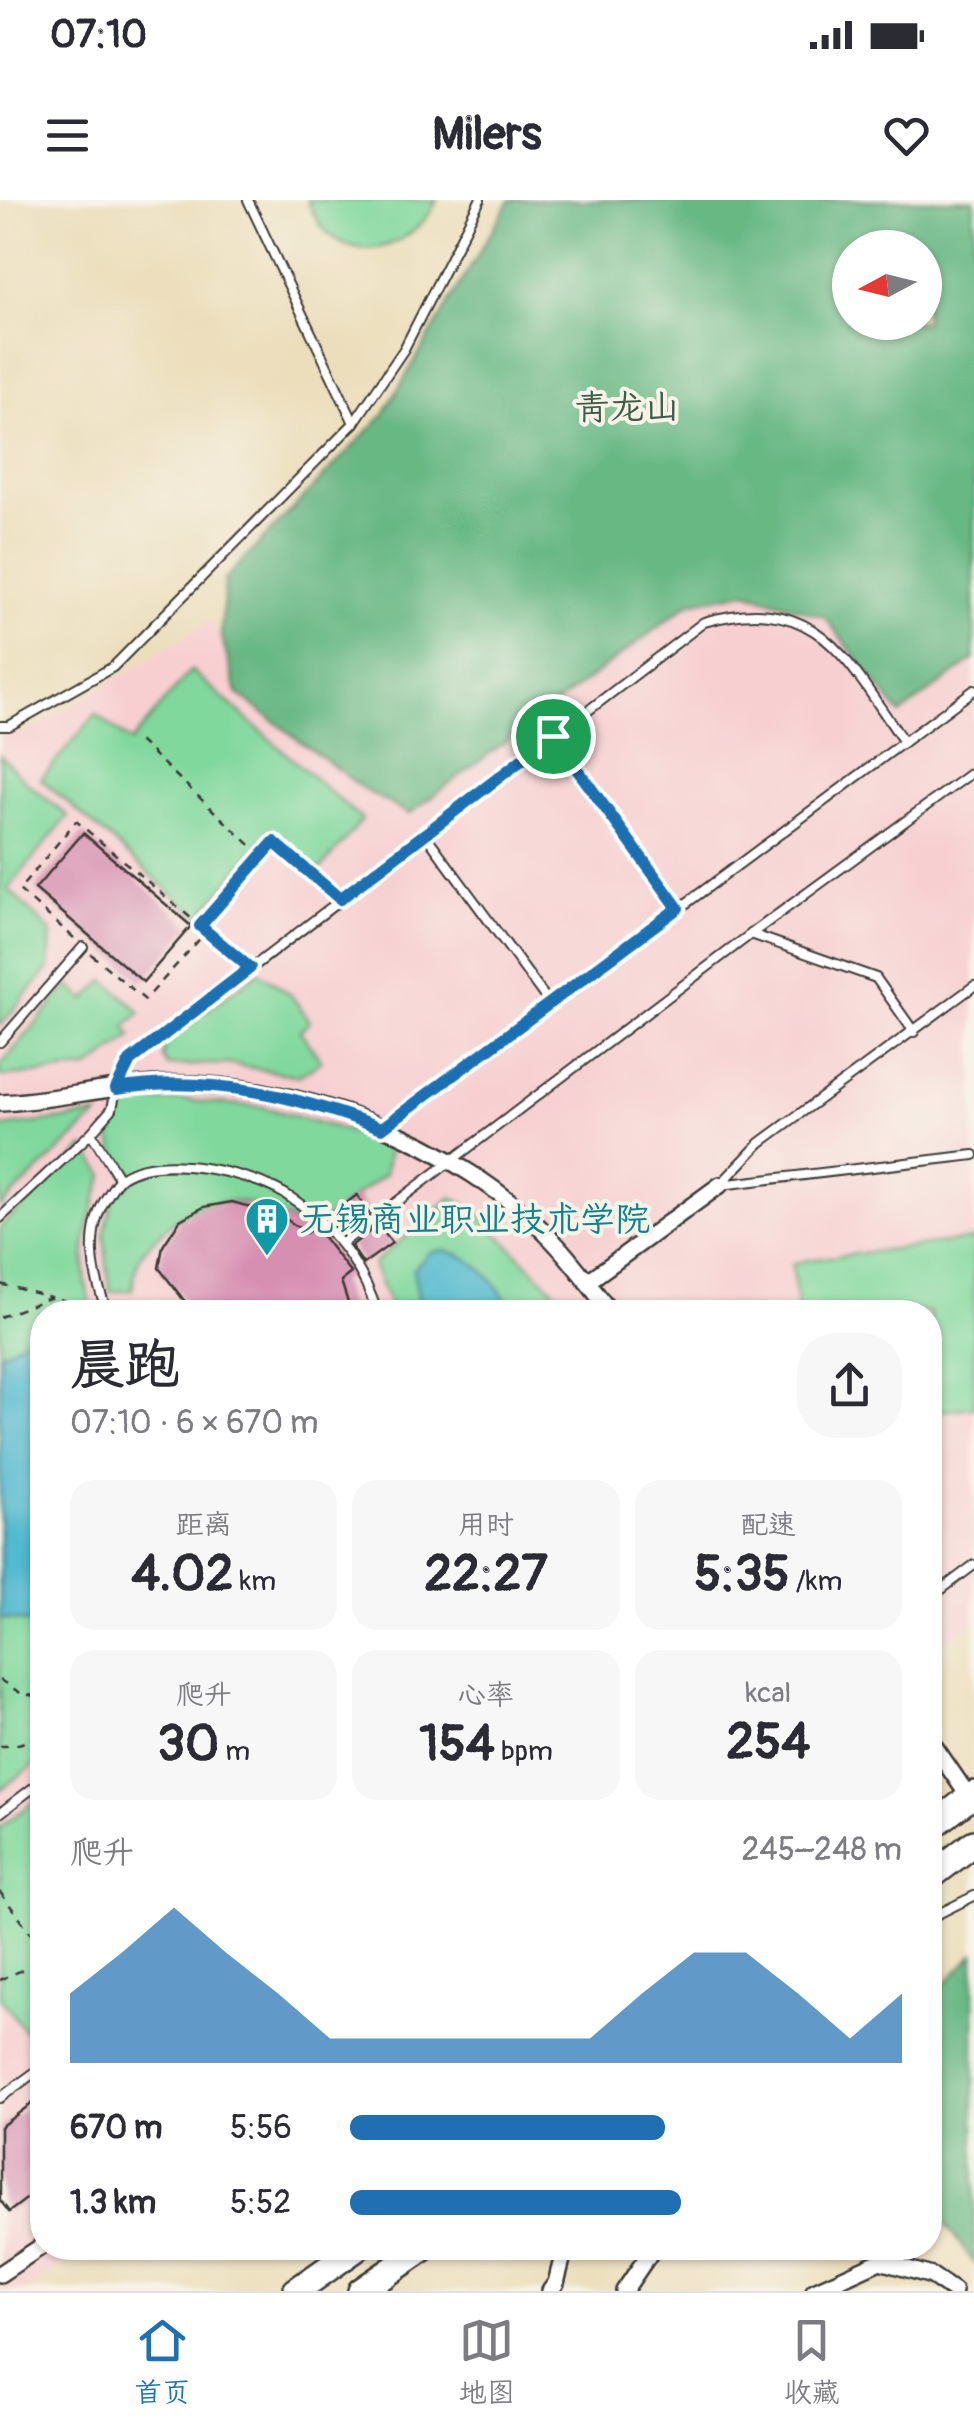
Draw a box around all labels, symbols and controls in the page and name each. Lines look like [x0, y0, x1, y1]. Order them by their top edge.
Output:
text: 07:10 [50, 11, 147, 59]
text: Milers [432, 107, 542, 163]
icon: menu [40, 108, 95, 163]
icon: heart [879, 108, 934, 163]
north arrow [832, 230, 942, 340]
map controls [832, 230, 942, 340]
park label: 青龙山 [574, 386, 680, 430]
pin [511, 694, 596, 779]
icon: arrive [526, 709, 581, 764]
building icon: 无锡商业职业技术学院 [244, 1196, 290, 1257]
place label: 无锡商业职业技术学院 [300, 1198, 650, 1242]
text: 晨跑 [70, 1331, 180, 1400]
button: share [797, 1333, 902, 1438]
text: 07:10 · 6 × 670 m [70, 1403, 318, 1443]
text: 距离 [176, 1508, 232, 1543]
text: 用时 [458, 1508, 514, 1543]
text: 配速 [740, 1508, 796, 1543]
text: 4.02 [131, 1543, 233, 1606]
text: 22:27 [424, 1543, 548, 1606]
text: 5:35 [694, 1543, 790, 1606]
text: km [233, 1564, 276, 1599]
text: /km [790, 1564, 842, 1599]
text: kcal [746, 1676, 791, 1711]
text: 爬升 [176, 1678, 232, 1713]
text: 心率 [458, 1678, 514, 1713]
text: 254 [726, 1711, 810, 1774]
text: 30 [157, 1713, 219, 1776]
text: 154 [419, 1713, 495, 1776]
text: m [219, 1734, 250, 1769]
text: bpm [495, 1734, 553, 1769]
text: 245–248 m [741, 1830, 902, 1870]
text: 爬升 [70, 1833, 134, 1873]
text: 670 m [70, 2108, 162, 2148]
text: 5:56 [230, 2108, 292, 2148]
text: 1.3 km [70, 2183, 156, 2223]
text: 5:52 [230, 2183, 291, 2223]
tab: 首页 [134, 2313, 190, 2411]
tab: 地图 [459, 2313, 515, 2411]
tab: 收藏 [784, 2313, 840, 2411]

